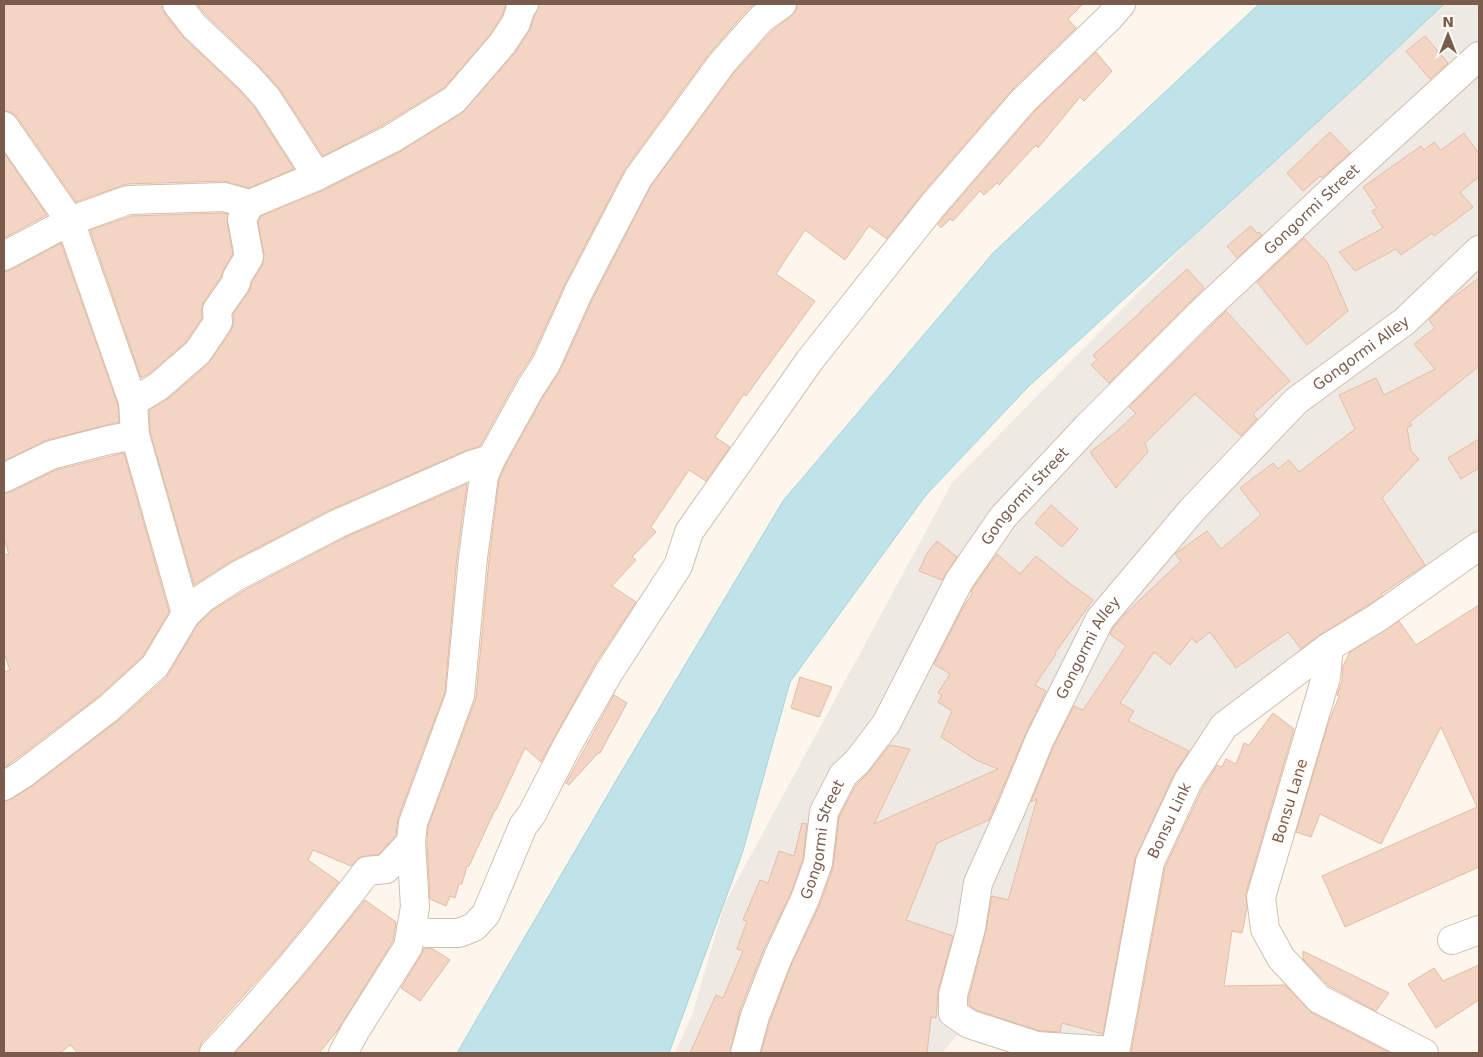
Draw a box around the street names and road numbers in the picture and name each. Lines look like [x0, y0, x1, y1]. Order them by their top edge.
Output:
street label: Gongormi Street [1260, 160, 1363, 258]
street label: Gongormi Alley [1309, 312, 1413, 395]
street label: Gongormi Street [977, 443, 1073, 549]
street label: Gongormi Alley [1052, 593, 1124, 702]
street label: Bonsu Lane [1269, 757, 1311, 845]
street label: Gongormi Street [797, 777, 848, 902]
street label: Bonsu Link [1144, 779, 1195, 861]

